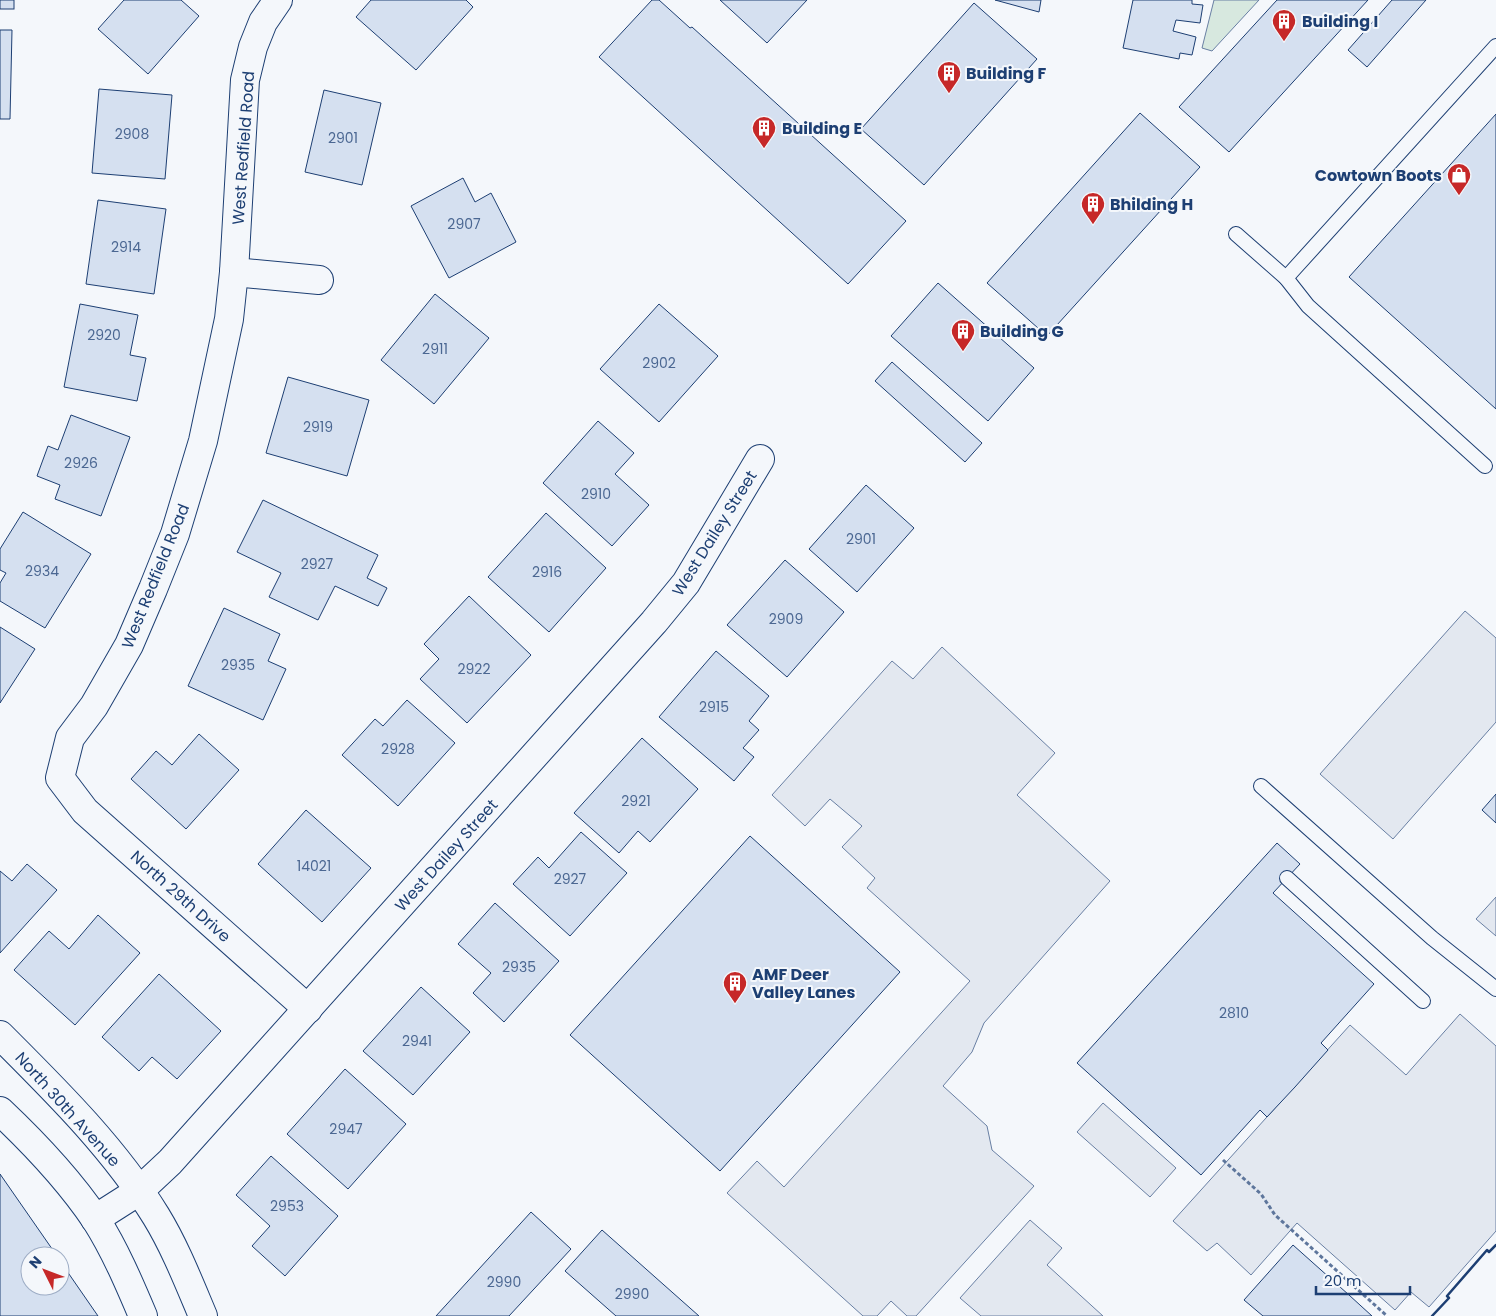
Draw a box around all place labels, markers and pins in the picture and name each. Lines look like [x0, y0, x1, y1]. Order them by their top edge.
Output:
building icon: Building I [1271, 8, 1297, 42]
place label: Building I [1302, 10, 1378, 33]
building icon: Building F [936, 60, 962, 94]
place label: Building F [966, 62, 1046, 85]
building icon: Building E [751, 115, 777, 149]
place label: Building E [782, 117, 862, 140]
shop icon: Cowtown Boots [1446, 162, 1472, 196]
place label: Cowtown Boots [1315, 164, 1442, 187]
building icon: Bhilding H [1080, 191, 1106, 225]
place label: Bhilding H [1110, 193, 1193, 216]
building icon: Building G [950, 318, 976, 352]
place label: Building G [980, 320, 1064, 343]
place label: AMF Deer Valley Lanes [752, 963, 855, 1004]
building icon: AMF Deer Valley Lanes [722, 970, 748, 1004]

